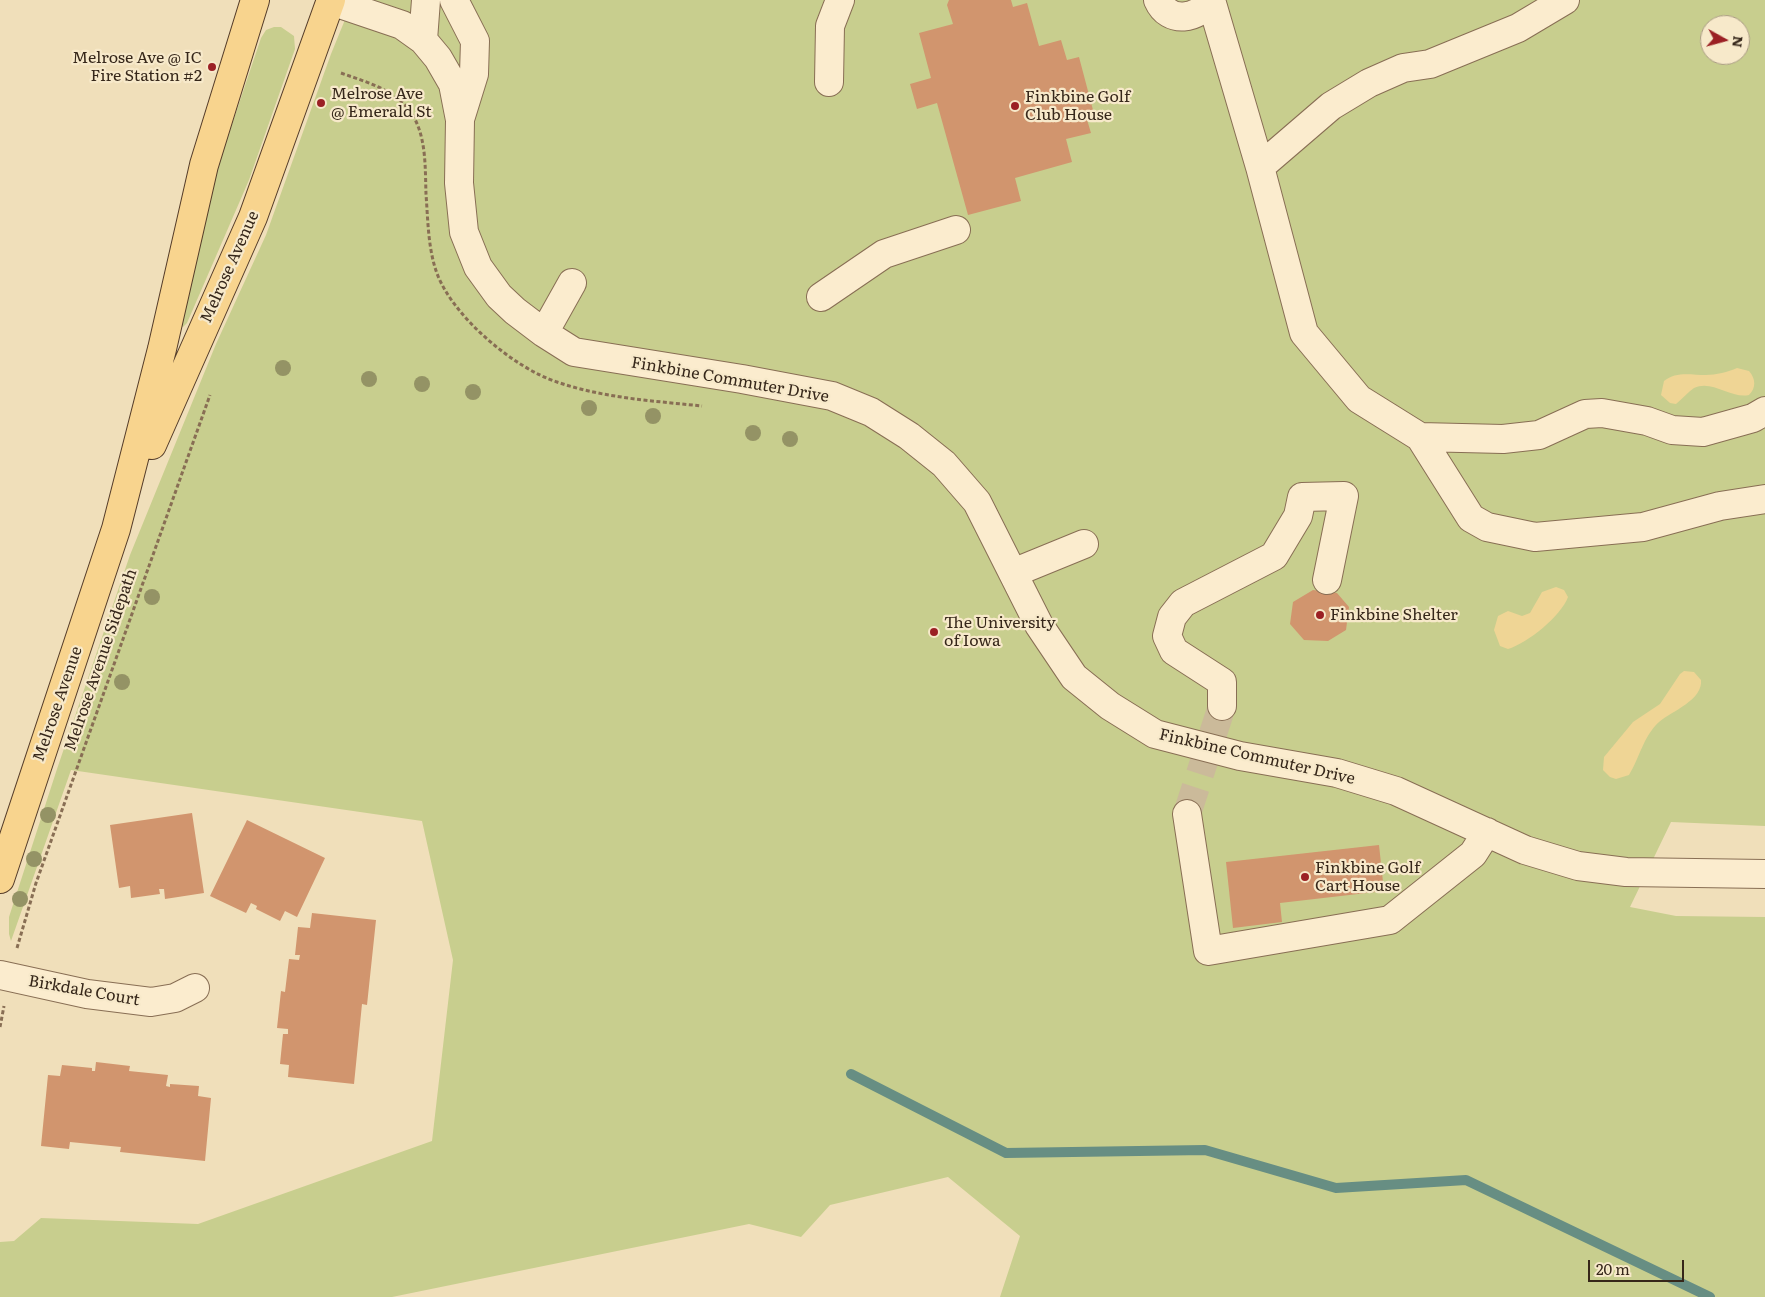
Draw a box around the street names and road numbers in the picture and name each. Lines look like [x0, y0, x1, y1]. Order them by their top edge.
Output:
street label: Melrose Avenue [197, 208, 263, 326]
street label: Finkbine Commuter Drive [630, 353, 830, 407]
street label: Melrose Avenue Sidepath [61, 566, 141, 754]
street label: Melrose Avenue [29, 644, 87, 764]
street label: Finkbine Commuter Drive [1157, 725, 1357, 789]
street label: Birkdale Court [27, 972, 141, 1010]

